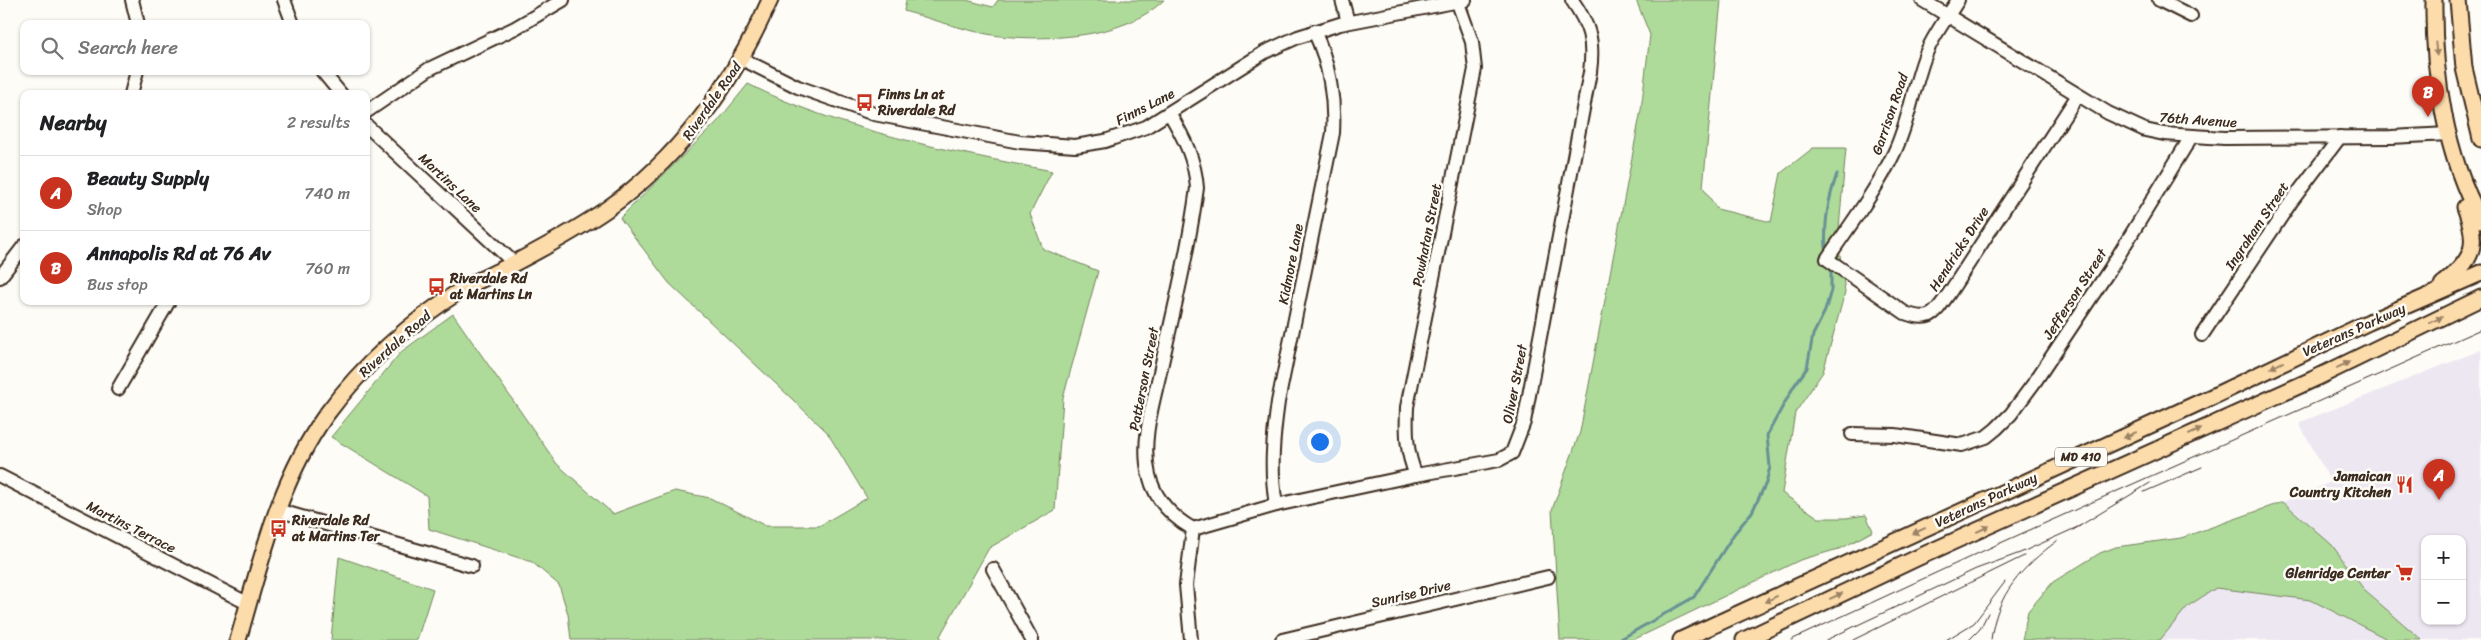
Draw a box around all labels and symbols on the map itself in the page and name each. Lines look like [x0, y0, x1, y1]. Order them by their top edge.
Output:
one-way arrow [2432, 41, 2440, 57]
street label: Riverdale Road [676, 55, 749, 145]
street label: Garrison Road [1864, 68, 1916, 158]
pin: B [2412, 76, 2444, 117]
street label: Finns Lane [1111, 81, 1179, 133]
place label: Finns Ln at Riverdale Rd [877, 82, 957, 123]
bus stop icon: Finns Ln at Riverdale Rd [854, 92, 874, 112]
street label: 76th Avenue [2158, 105, 2238, 135]
street label: Martins Lane [412, 147, 488, 219]
street label: Ingraham Street [2218, 177, 2296, 276]
street label: Powhatan Street [1405, 181, 1449, 289]
street label: Hendricks Drive [1922, 201, 1996, 297]
street label: Kidmore Lane [1271, 221, 1311, 307]
street label: Jefferson Street [2036, 242, 2115, 345]
place label: Riverdale Rd at Martins Ln [449, 266, 533, 307]
bus stop icon: Riverdale Rd at Martins Ln [426, 276, 446, 296]
street label: Veterans Parkway [2298, 296, 2410, 364]
street label: Riverdale Road [353, 303, 438, 384]
one-way arrow [2429, 316, 2444, 324]
street label: Patterson Street [1122, 324, 1167, 433]
street label: Oliver Street [1495, 341, 1535, 426]
one-way arrow [2336, 361, 2350, 369]
one-way arrow [2270, 362, 2284, 370]
one-way arrow [2188, 428, 2202, 436]
your location [1307, 429, 1333, 455]
one-way arrow [2123, 431, 2137, 439]
road number: MD 410 [2055, 448, 2107, 467]
pin: A [2423, 459, 2455, 500]
place label: Jamaican Country Kitchen [2289, 464, 2391, 505]
street label: Veterans Parkway [1930, 465, 2042, 535]
restaurant icon: Jamaican Country Kitchen [2395, 474, 2415, 494]
street label: Martins Terrace [82, 494, 180, 560]
place label: Riverdale Rd at Martins Ter [291, 508, 381, 549]
bus stop icon: Riverdale Rd at Martins Ter [268, 518, 288, 538]
one-way arrow [1976, 524, 1990, 532]
one-way arrow [1912, 528, 1926, 536]
place label: Glenridge Center [2285, 561, 2391, 586]
supermarket icon: Glenridge Center [2394, 563, 2414, 583]
street label: Sunrise Drive [1369, 573, 1453, 615]
one-way arrow [1828, 592, 1843, 600]
one-way arrow [1764, 595, 1778, 603]

